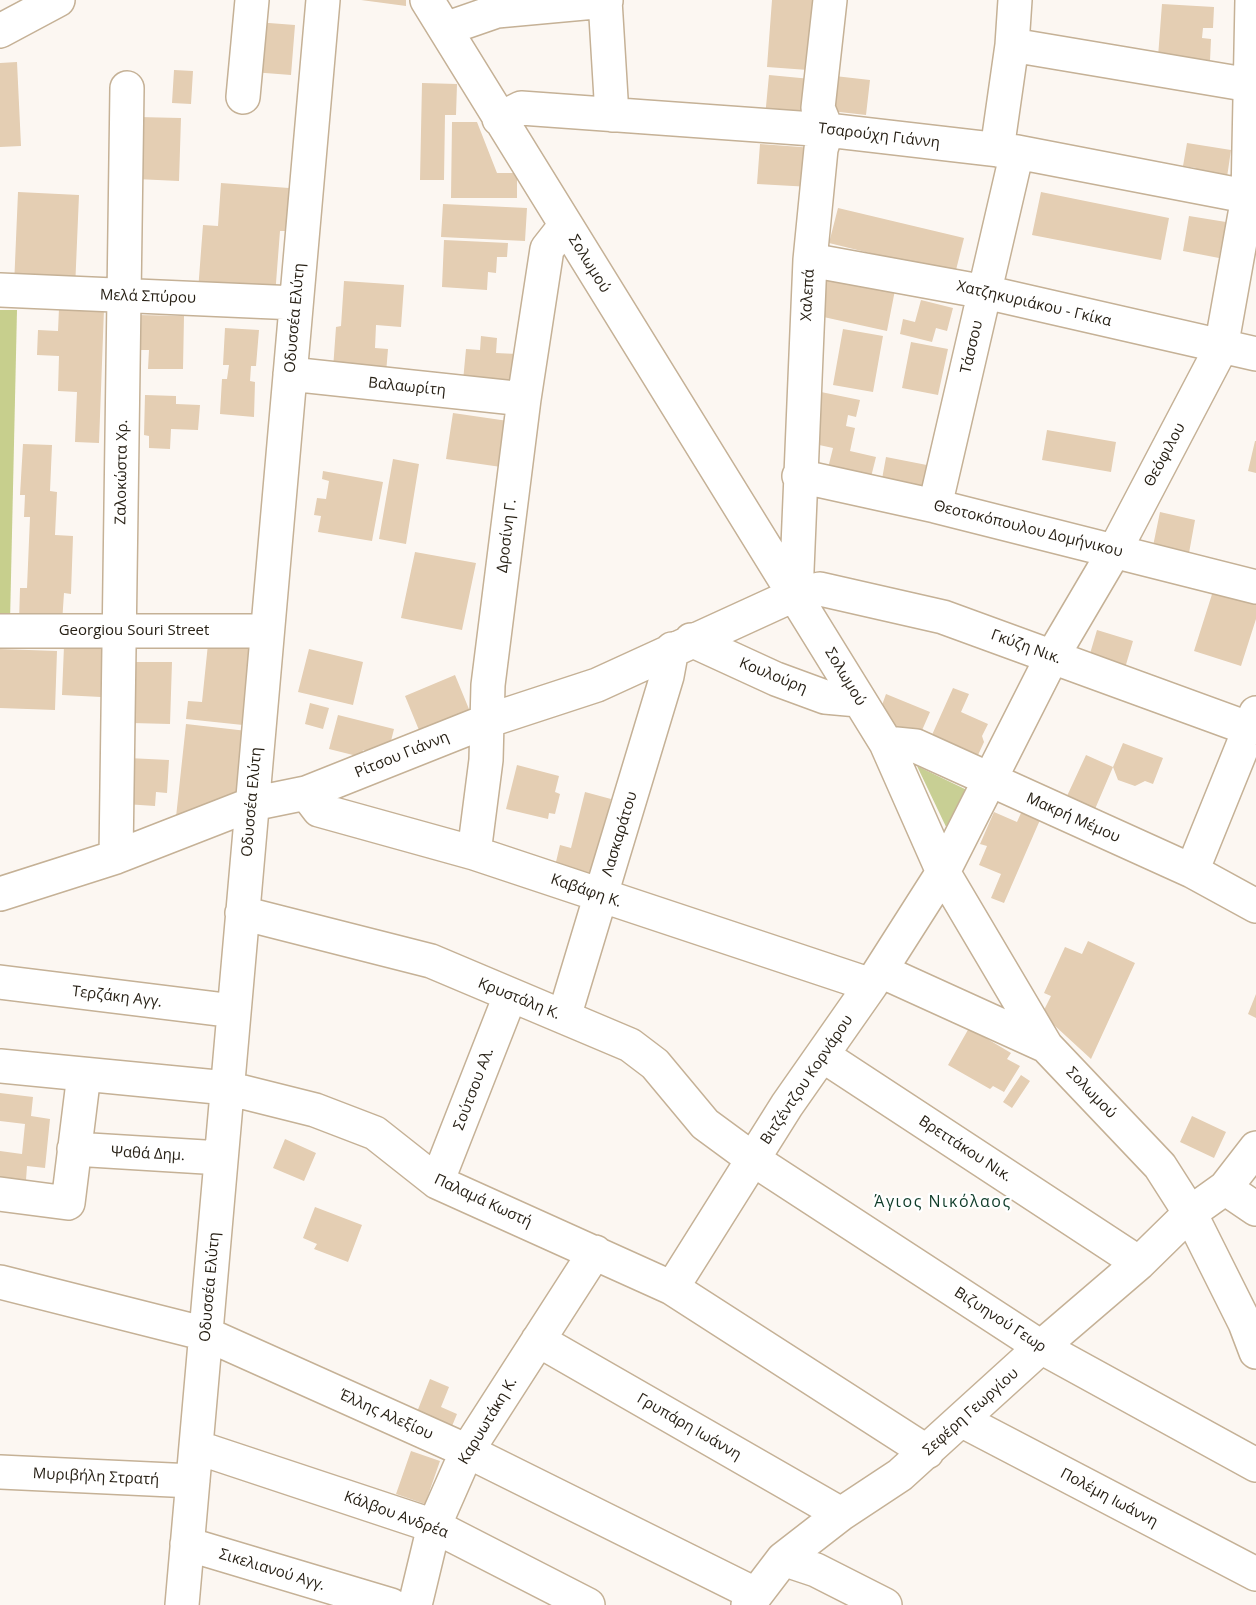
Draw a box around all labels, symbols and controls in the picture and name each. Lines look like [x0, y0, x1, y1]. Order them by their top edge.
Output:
street label: Τσαρούχη Γιάννη [817, 120, 941, 152]
street label: Σολωμού [564, 232, 614, 296]
street label: Οδυσσέα Ελύτη [281, 262, 309, 374]
street label: Χαλεπά [798, 269, 818, 321]
street label: Χατζηκυριάκου - Γκίκα [955, 277, 1113, 331]
street label: Μελά Σπύρου [100, 286, 196, 308]
street label: Τάσσου [957, 319, 987, 375]
street label: Βαλαωρίτη [367, 374, 447, 400]
street label: Ζαλοκώστα Χρ. [112, 419, 132, 525]
street label: Θεόφιλου [1141, 420, 1189, 490]
street label: Θεοτοκόπουλου Δομήνικου [932, 497, 1124, 561]
street label: Δροσίνη Γ. [494, 498, 520, 574]
street label: Georgiou Souri Street [59, 622, 209, 640]
street label: Γκύζη Νικ. [988, 626, 1064, 668]
street label: Σολωμού [821, 645, 869, 709]
street label: Κουλούρη [736, 654, 810, 698]
street label: Ρίτσου Γιάννη [352, 728, 452, 782]
street label: Οδυσσέα Ελύτη [238, 746, 266, 858]
street label: Λασκαράτου [599, 789, 641, 879]
street label: Μακρή Μέμου [1023, 789, 1123, 847]
street label: Καβάφη Κ. [548, 870, 624, 912]
street label: Κρυστάλη Κ. [475, 974, 563, 1024]
street label: Τερζάκη Αγγ. [71, 983, 163, 1011]
street label: Βιτζέντζου Κορνάρου [757, 1012, 857, 1148]
street label: Σούτσου Αλ. [450, 1045, 498, 1133]
street label: Σολωμού [1062, 1064, 1120, 1122]
street label: Βρεττάκου Νικ. [915, 1112, 1015, 1186]
street label: Ψαθά Δημ. [111, 1143, 185, 1165]
street label: Παλαμά Κωστή [431, 1170, 535, 1232]
district label: Άγιος Νικόλαος [874, 1192, 1012, 1212]
street label: Οδυσσέα Ελύτη [196, 1231, 224, 1343]
street label: Βιζυηνού Γεωρ [951, 1284, 1049, 1356]
street label: Σεφέρη Γεωργίου [920, 1364, 1022, 1460]
street label: Καρυωτάκη Κ. [455, 1374, 521, 1468]
street label: Έλλης Αλεξίου [336, 1386, 436, 1444]
street label: Γρυπάρη Ιωάννη [634, 1390, 744, 1464]
street label: Μυριβήλη Στρατή [32, 1465, 160, 1489]
street label: Πολέμη Ιωάννη [1057, 1465, 1161, 1531]
street label: Κάλβου Ανδρέα [341, 1488, 451, 1542]
street label: Σικελιανού Αγγ. [217, 1545, 327, 1595]

